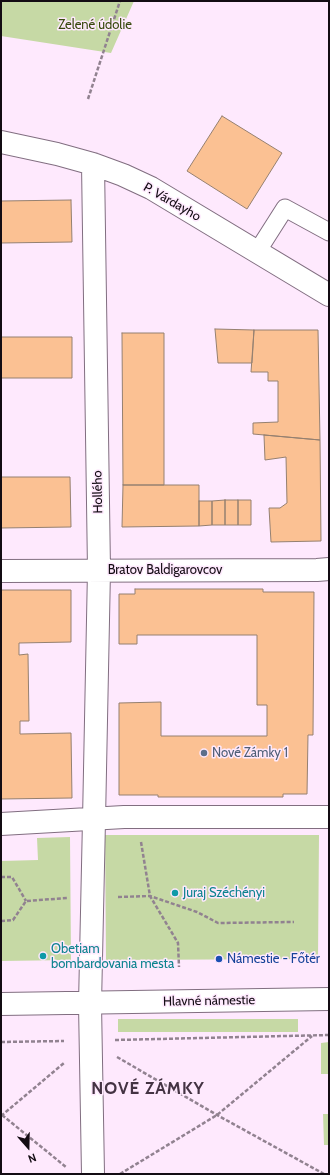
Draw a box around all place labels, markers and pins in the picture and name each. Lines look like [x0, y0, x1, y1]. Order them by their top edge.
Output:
place label: Nové Zámky 1 [212, 745, 288, 761]
marker: Nové Zámky 1 [199, 748, 209, 758]
place label: Juraj Széchényi [183, 885, 265, 901]
marker: Juraj Széchényi [170, 888, 180, 898]
place label: Obetiam bombardovania mesta [51, 941, 174, 972]
marker: Obetiam bombardovania mesta [38, 951, 48, 961]
place label: Námestie - Főtér [227, 951, 320, 967]
marker: Námestie - Főtér [214, 954, 224, 964]

